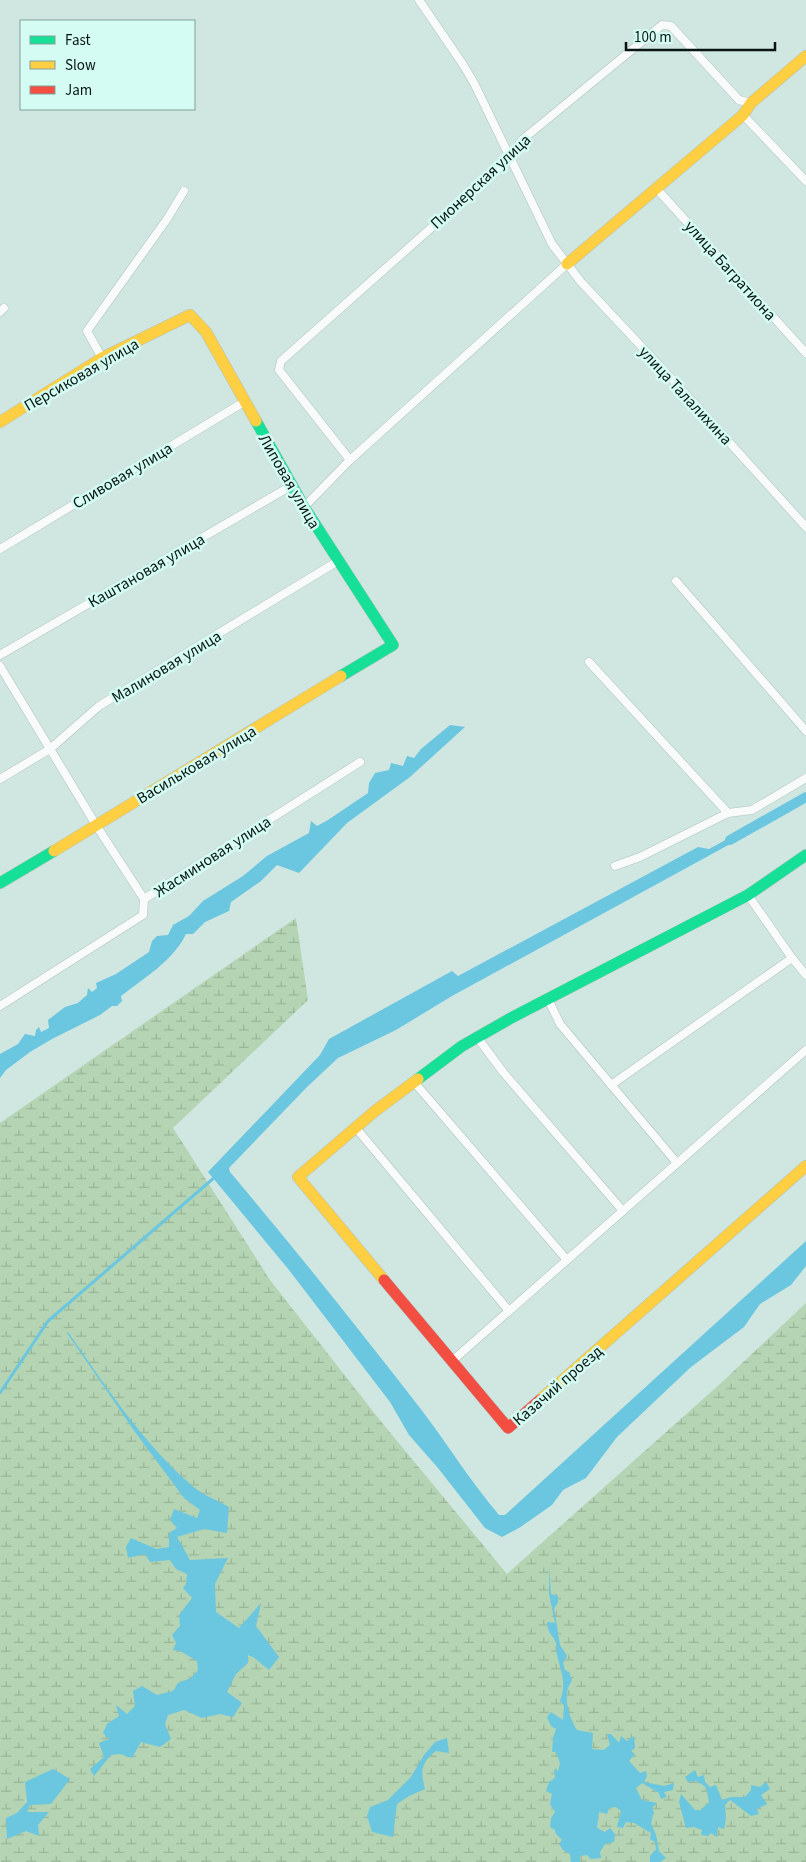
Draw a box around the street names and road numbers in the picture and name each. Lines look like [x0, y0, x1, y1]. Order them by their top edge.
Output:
street label: Пионерская улица [426, 129, 536, 234]
street label: улица Багратиона [679, 216, 781, 325]
street label: Персиковая улица [20, 333, 143, 417]
street label: улица Талалихина [634, 341, 737, 450]
street label: Липовая улица [253, 430, 325, 533]
street label: Сливовая улица [68, 437, 177, 514]
street label: Каштановая улица [84, 528, 209, 613]
street label: Малиновая улица [107, 625, 226, 708]
street label: Васильковая улица [133, 720, 260, 809]
street label: Жасминовая улица [150, 811, 275, 903]
street label: Казачий проезд [508, 1340, 608, 1431]

